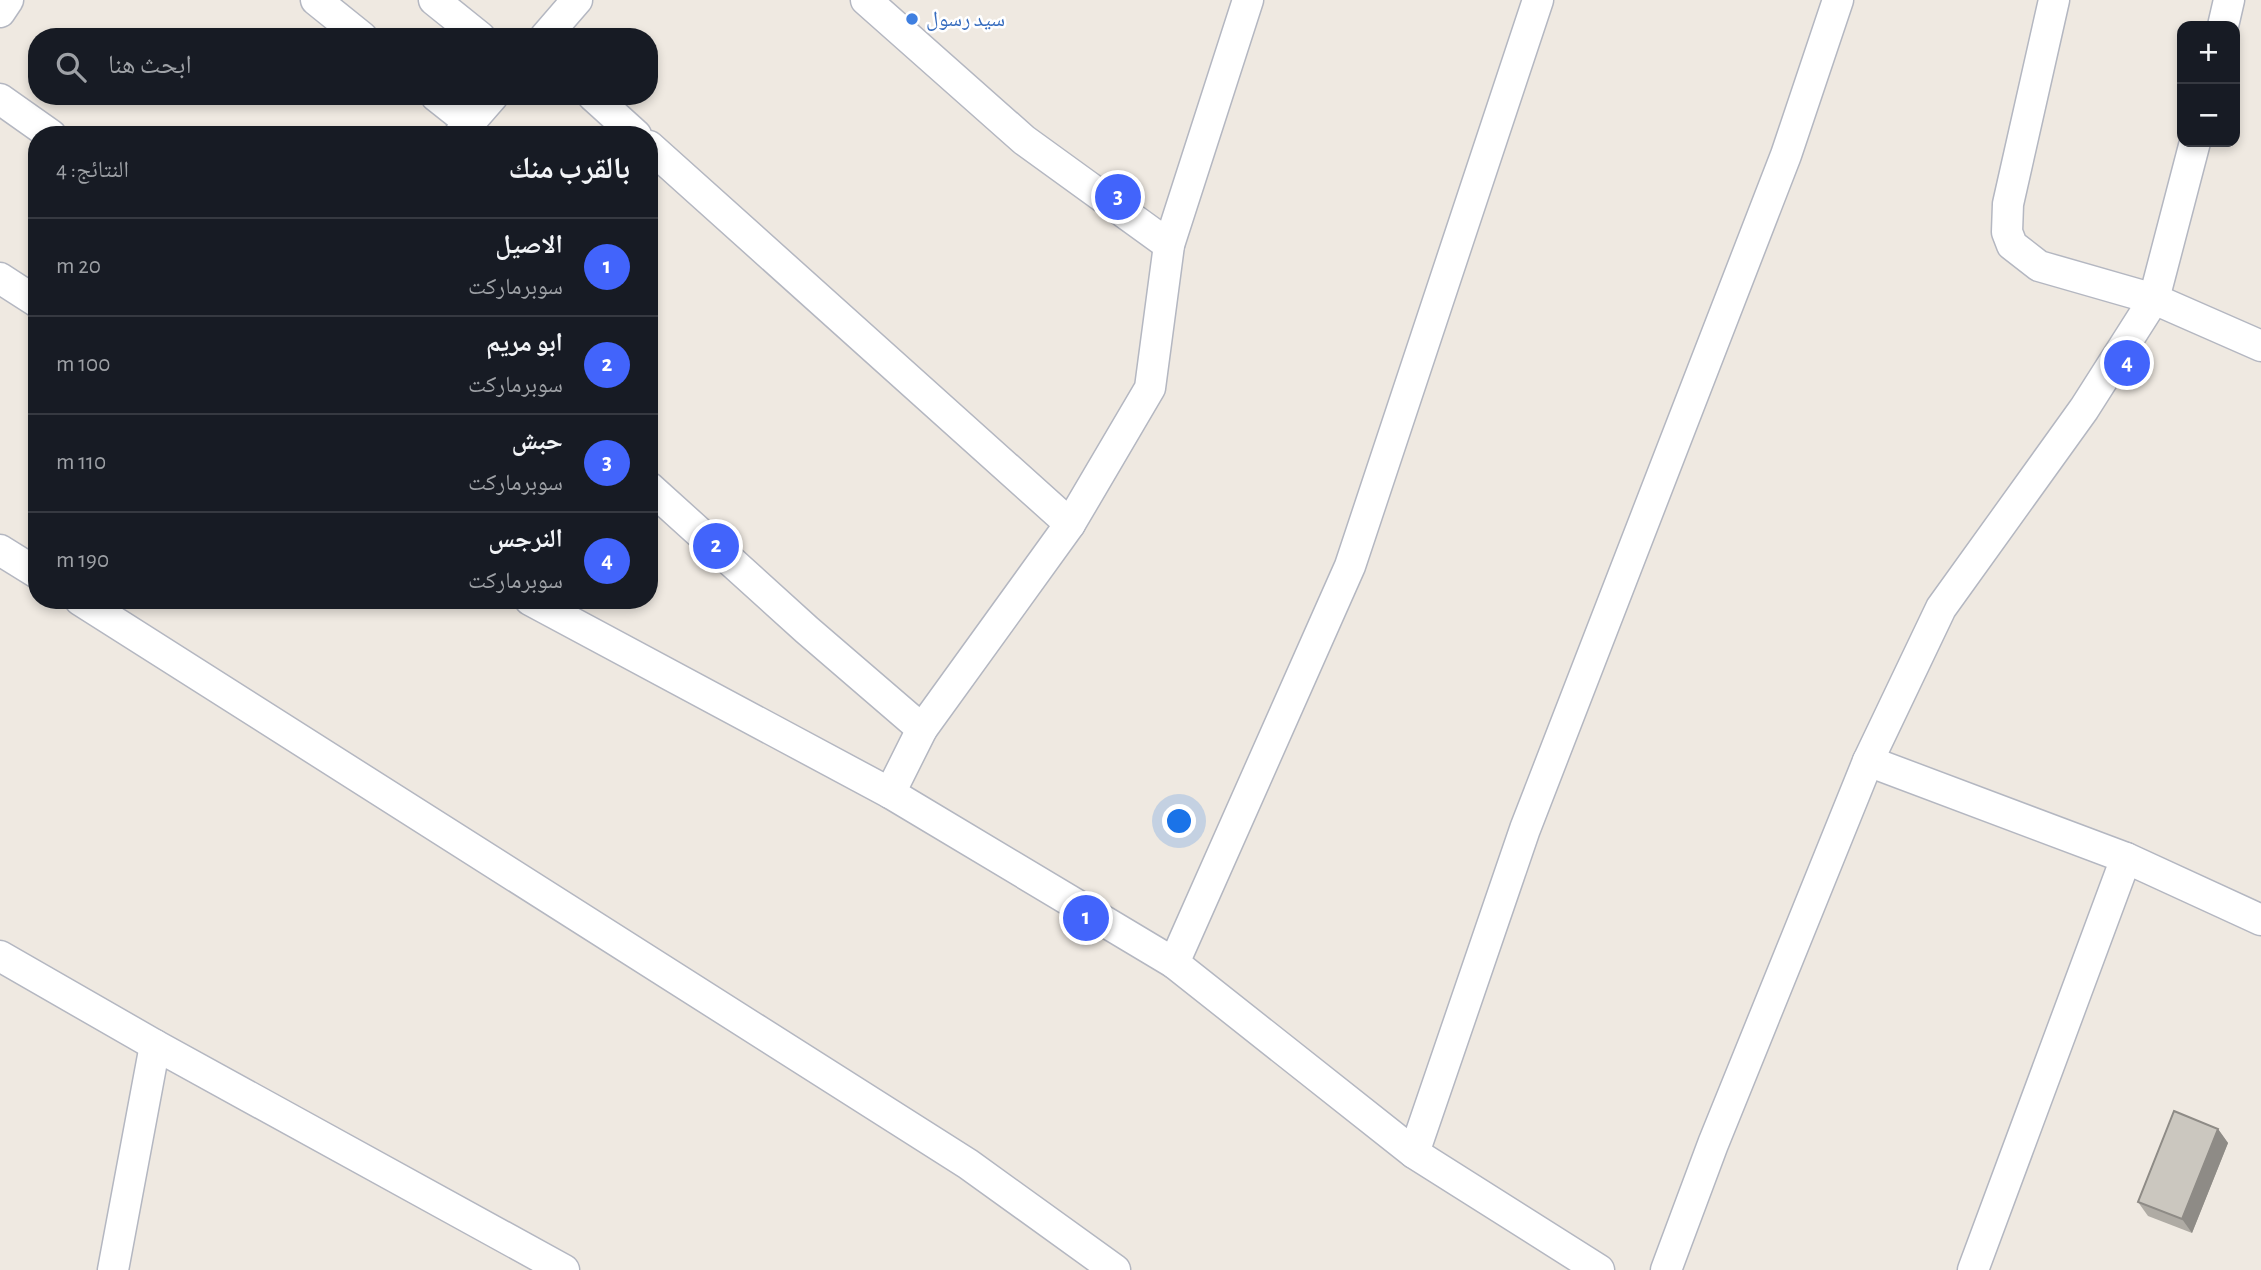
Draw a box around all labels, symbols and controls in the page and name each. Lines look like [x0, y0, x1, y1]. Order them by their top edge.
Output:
place label: سيد رسول [926, 9, 1005, 31]
marker: سيد رسول [904, 11, 920, 27]
map controls [2177, 21, 2240, 147]
button: + [2177, 21, 2240, 84]
search box [28, 28, 658, 105]
icon: search [52, 48, 90, 86]
text: ابحث هنا [108, 52, 192, 78]
button: − [2177, 84, 2240, 147]
text: بالقرب منك [508, 154, 630, 184]
text: النتائج: 4 [56, 159, 129, 182]
pin: 3 [1095, 171, 1141, 223]
text: الاصيل [495, 232, 563, 258]
text: 20 m [56, 255, 101, 278]
text: 1 [603, 255, 611, 278]
text: سوبرماركت [468, 276, 563, 299]
text: ابو مريم [486, 330, 563, 356]
pin: 4 [2104, 337, 2150, 389]
text: 100 m [56, 353, 110, 376]
text: 2 [602, 353, 612, 376]
text: سوبرماركت [468, 374, 563, 397]
text: حبش [512, 428, 563, 454]
text: 110 m [56, 451, 106, 474]
text: 3 [602, 451, 612, 474]
text: سوبرماركت [468, 472, 563, 495]
pin: 2 [693, 520, 739, 572]
text: النرجس [488, 526, 563, 552]
text: 190 m [56, 549, 109, 572]
text: 4 [601, 549, 613, 572]
text: سوبرماركت [468, 570, 563, 593]
your location [1162, 804, 1196, 838]
pin: 1 [1063, 892, 1109, 944]

